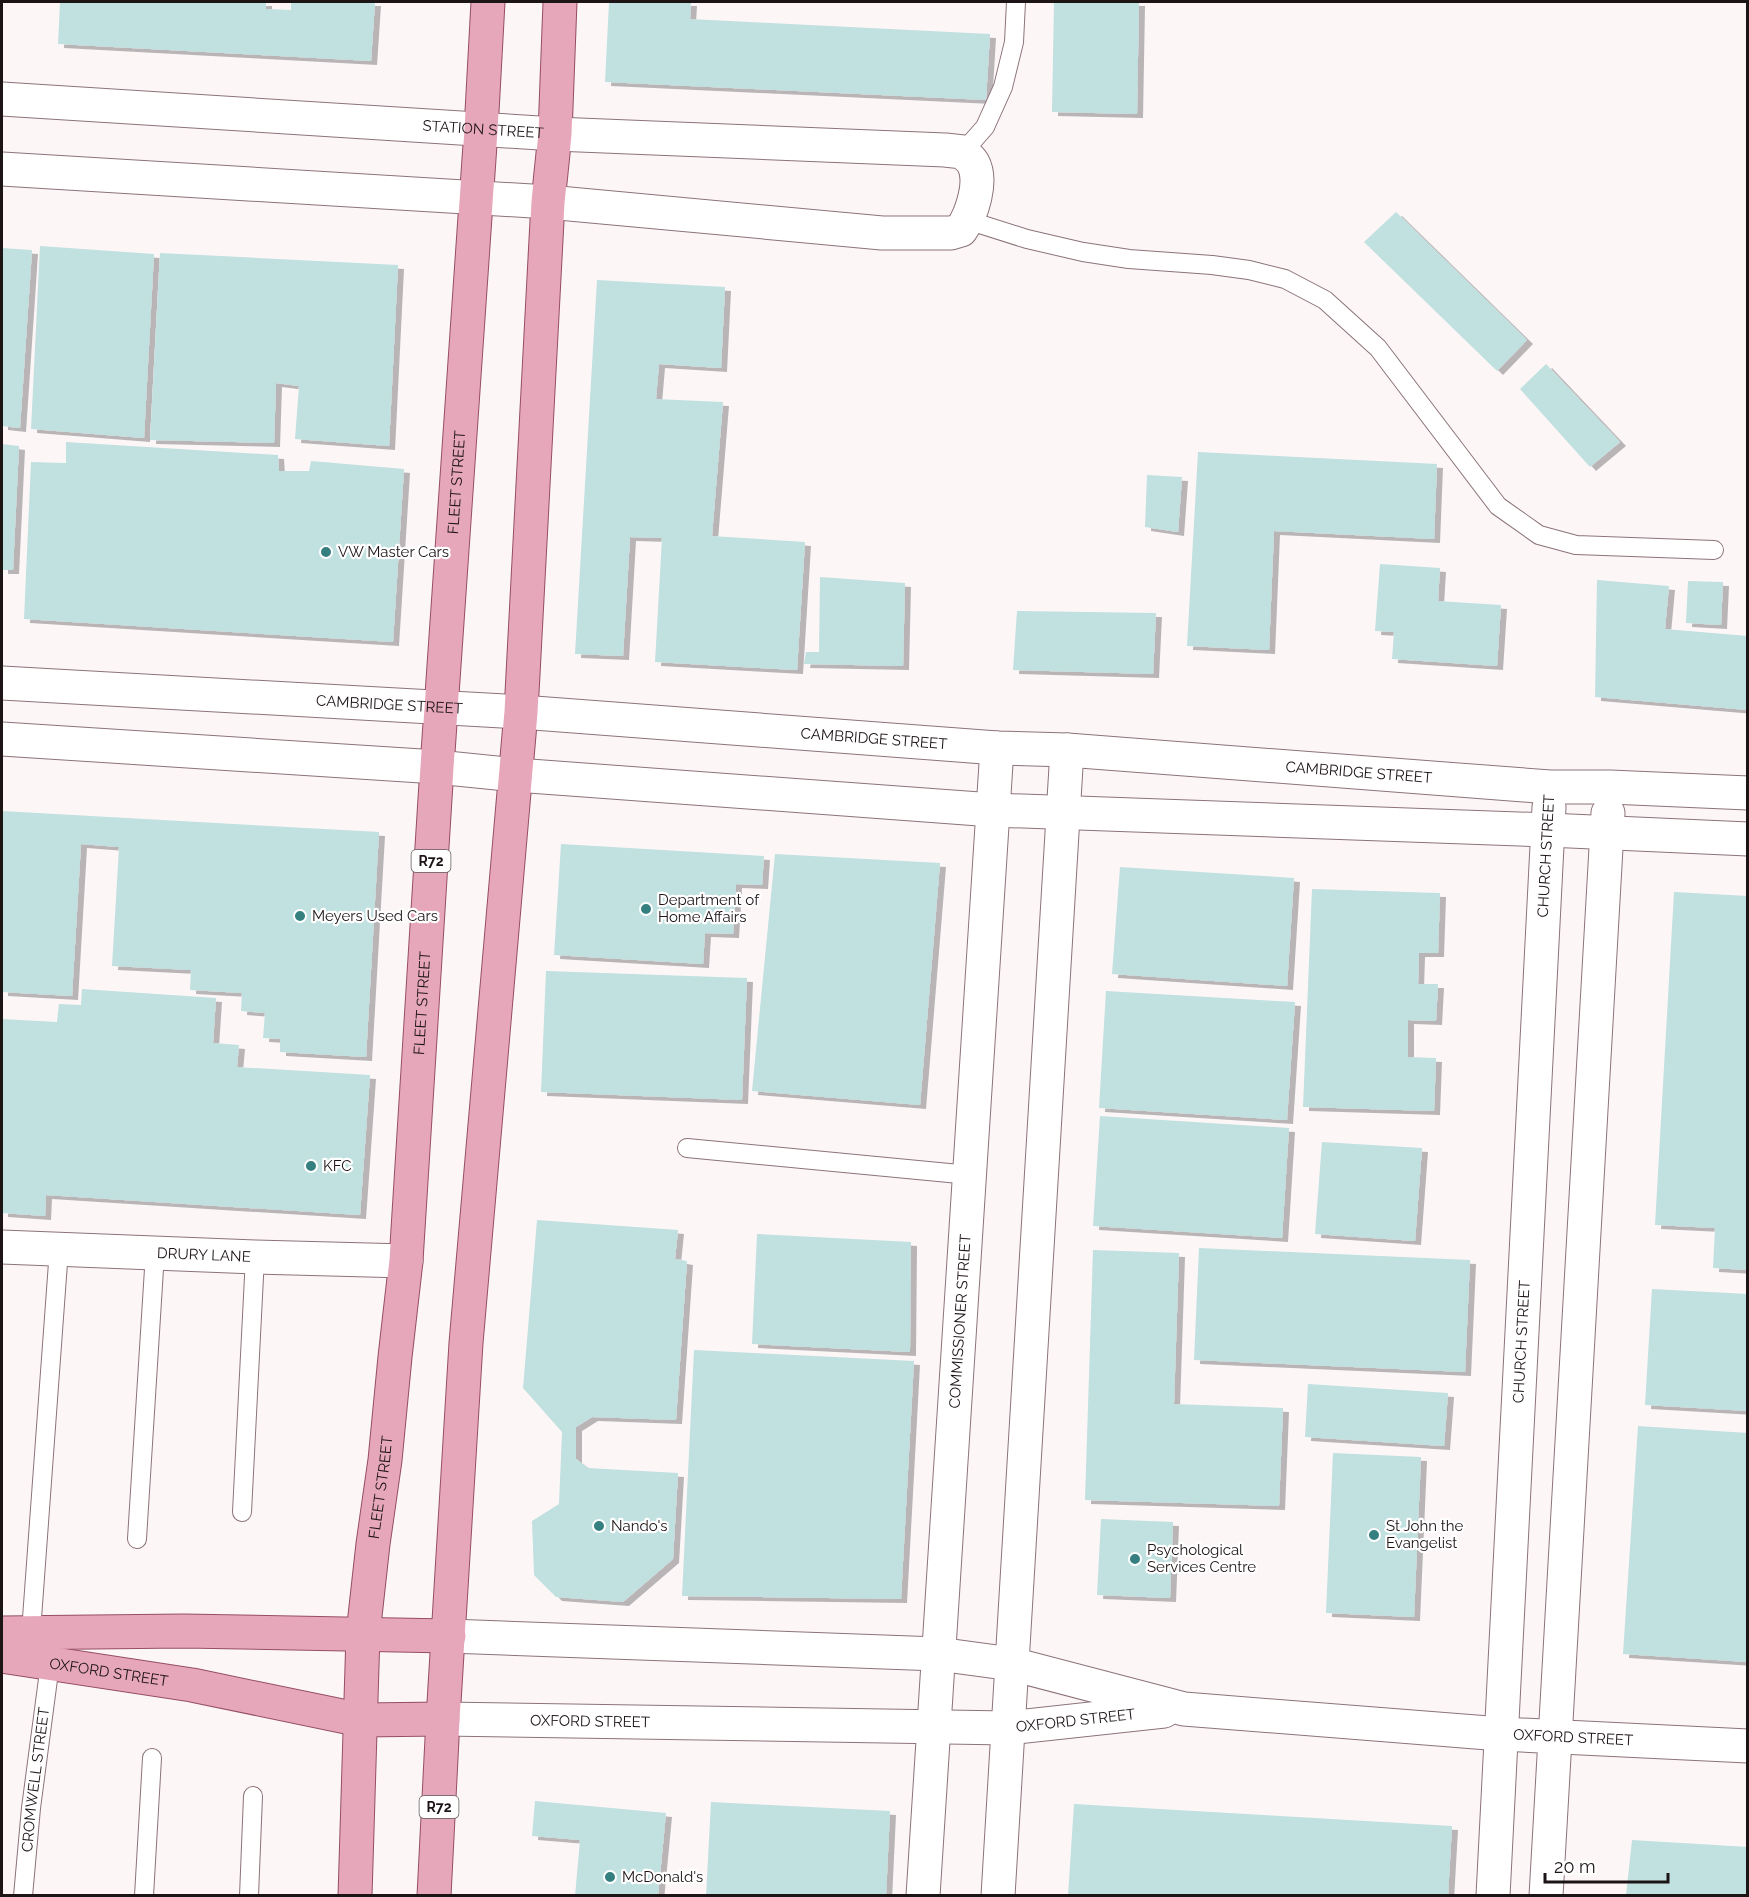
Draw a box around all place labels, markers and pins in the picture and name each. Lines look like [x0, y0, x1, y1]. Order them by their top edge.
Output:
place label: VW Master Cars [338, 543, 449, 561]
marker: VW Master Cars [319, 545, 333, 559]
place label: Department of Home Affairs [658, 891, 760, 926]
marker: Department of Home Affairs [639, 902, 653, 916]
place label: Meyers Used Cars [312, 907, 438, 925]
marker: Meyers Used Cars [293, 909, 307, 923]
place label: KFC [323, 1157, 352, 1175]
marker: KFC [304, 1159, 318, 1173]
place label: Nando's [611, 1517, 668, 1535]
place label: St John the Evangelist [1386, 1517, 1464, 1552]
marker: Nando's [592, 1519, 606, 1533]
marker: St John the Evangelist [1367, 1528, 1381, 1542]
place label: Psychological Services Centre [1147, 1541, 1256, 1576]
marker: Psychological Services Centre [1128, 1552, 1142, 1566]
place label: McDonald's [622, 1868, 703, 1886]
marker: McDonald's [603, 1870, 617, 1884]

